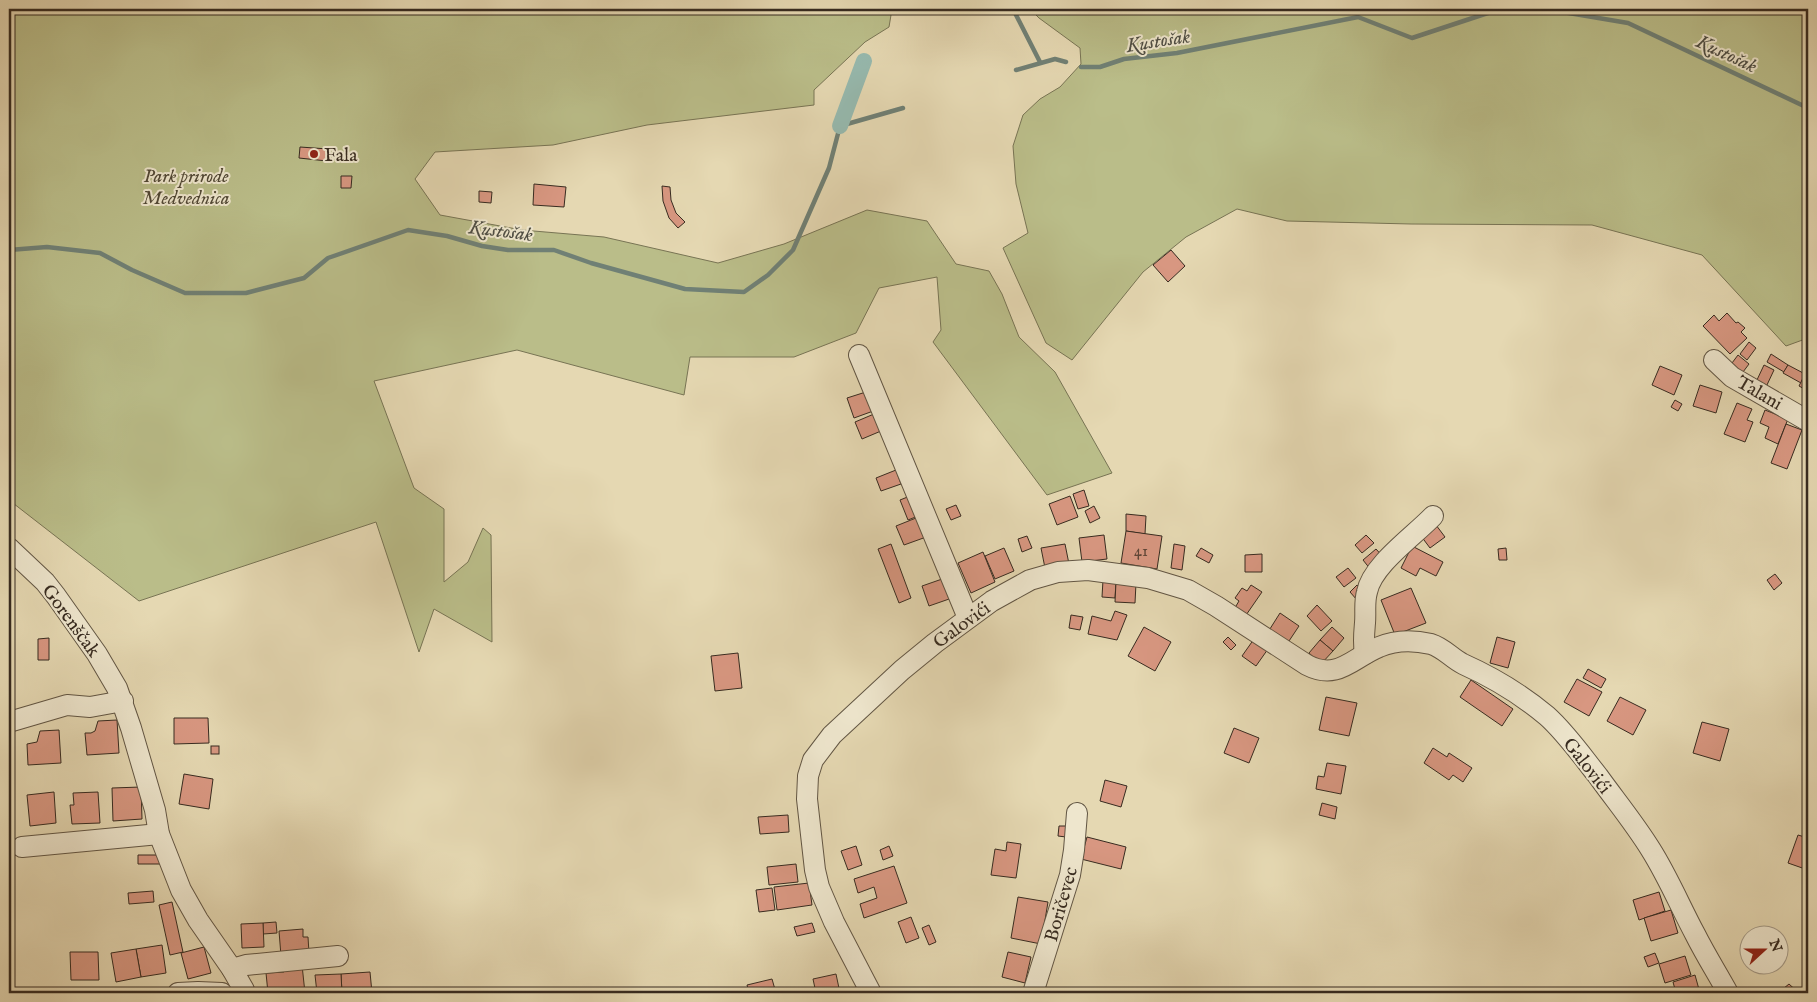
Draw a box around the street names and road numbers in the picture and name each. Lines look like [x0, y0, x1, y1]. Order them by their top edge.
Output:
street label: Talani [1732, 371, 1786, 416]
street label: Gorenščak [36, 580, 105, 663]
street label: Galovići [929, 597, 996, 654]
street label: Galovići [1557, 733, 1616, 799]
street label: Boričevec [1040, 864, 1084, 945]

